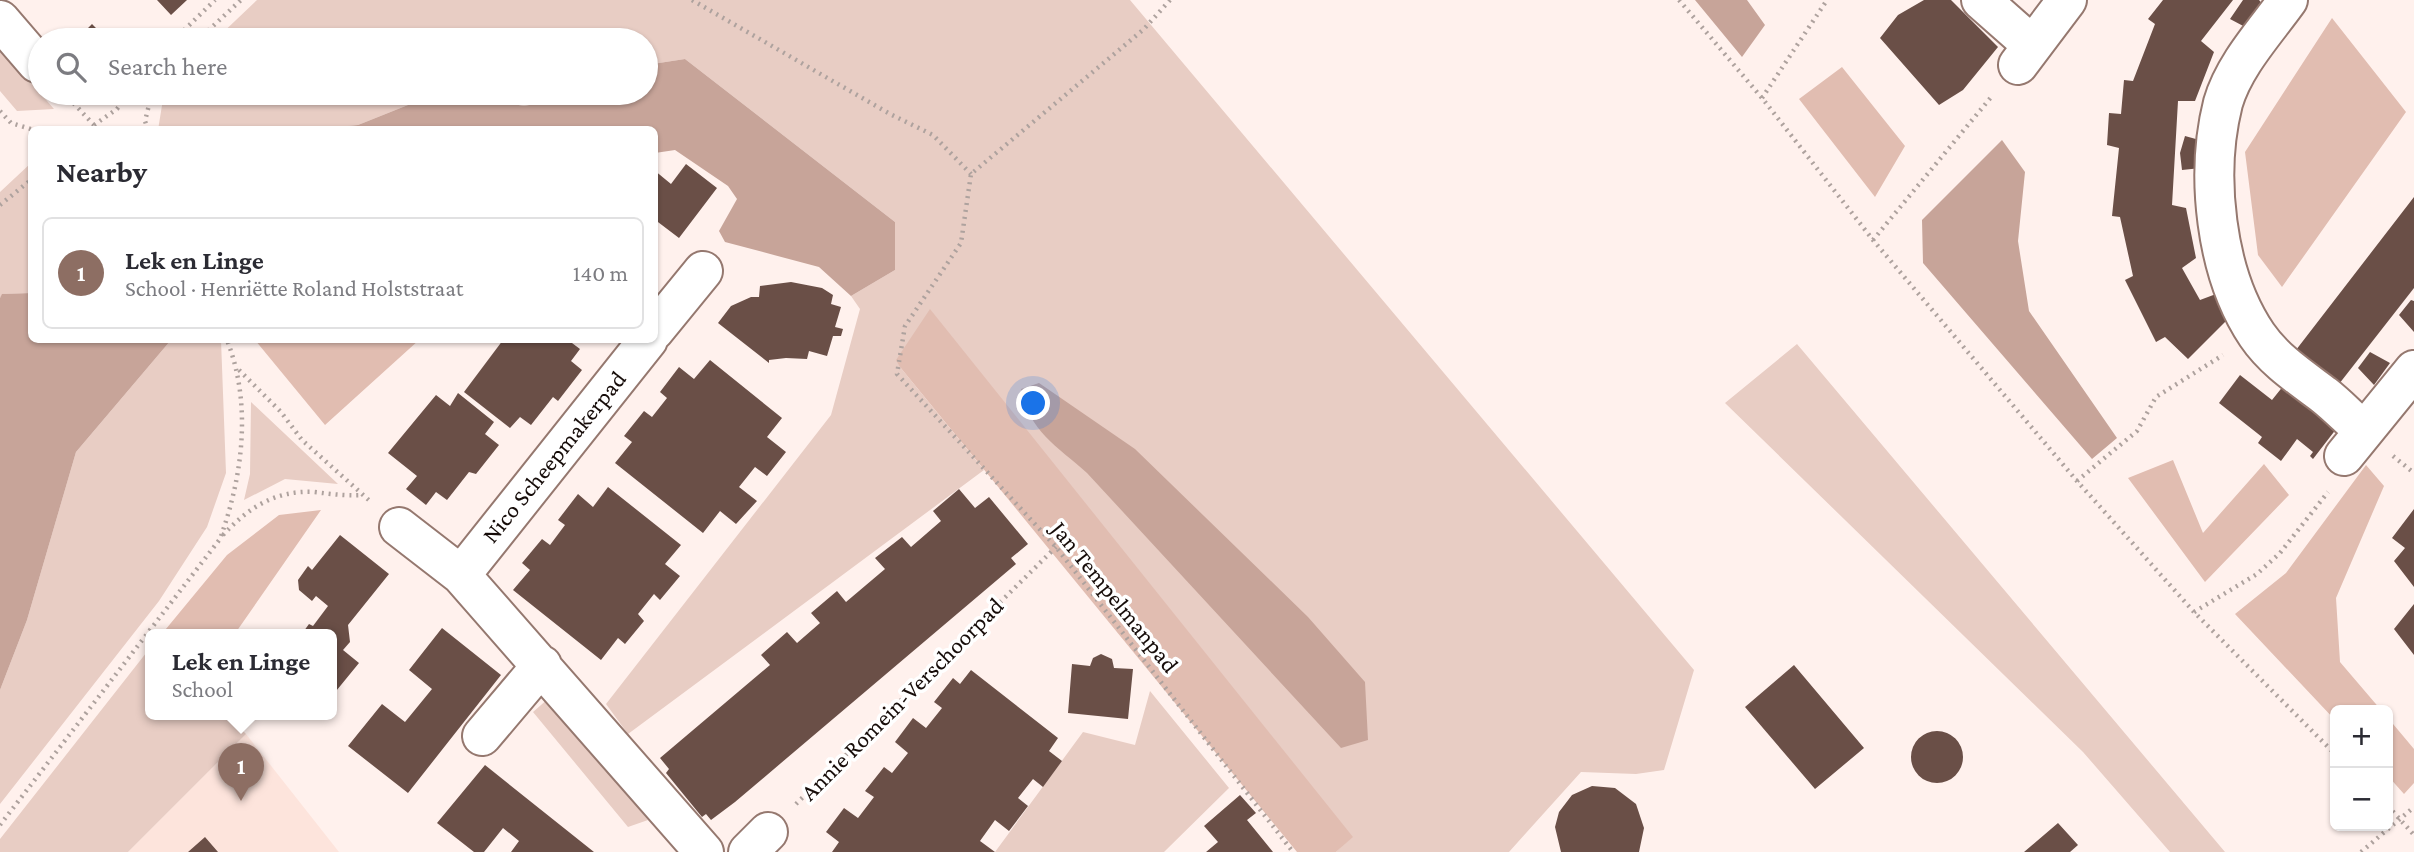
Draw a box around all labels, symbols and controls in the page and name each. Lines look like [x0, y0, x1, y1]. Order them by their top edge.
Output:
search box [28, 28, 658, 105]
icon: search [52, 48, 90, 86]
text: Search here [108, 52, 227, 81]
text: Nearby [56, 155, 147, 188]
text: Lek en Linge [125, 246, 264, 275]
text: 1 [77, 260, 85, 286]
text: 140 m [573, 260, 628, 286]
text: School · Henriëtte Roland Holststraat [125, 275, 464, 301]
street label: Nico Scheepmakerpad [476, 365, 631, 548]
your location [1016, 386, 1050, 420]
street label: Jan Tempelmanpad [1045, 514, 1185, 678]
street label: Annie Romein-Verschoorpad [795, 591, 1009, 806]
popup [145, 629, 337, 720]
text: Lek en Linge [172, 647, 310, 676]
text: School [172, 676, 233, 702]
map controls [2330, 705, 2393, 831]
button: + [2330, 705, 2393, 768]
pin: 1 [218, 743, 264, 801]
button: − [2330, 768, 2393, 831]

